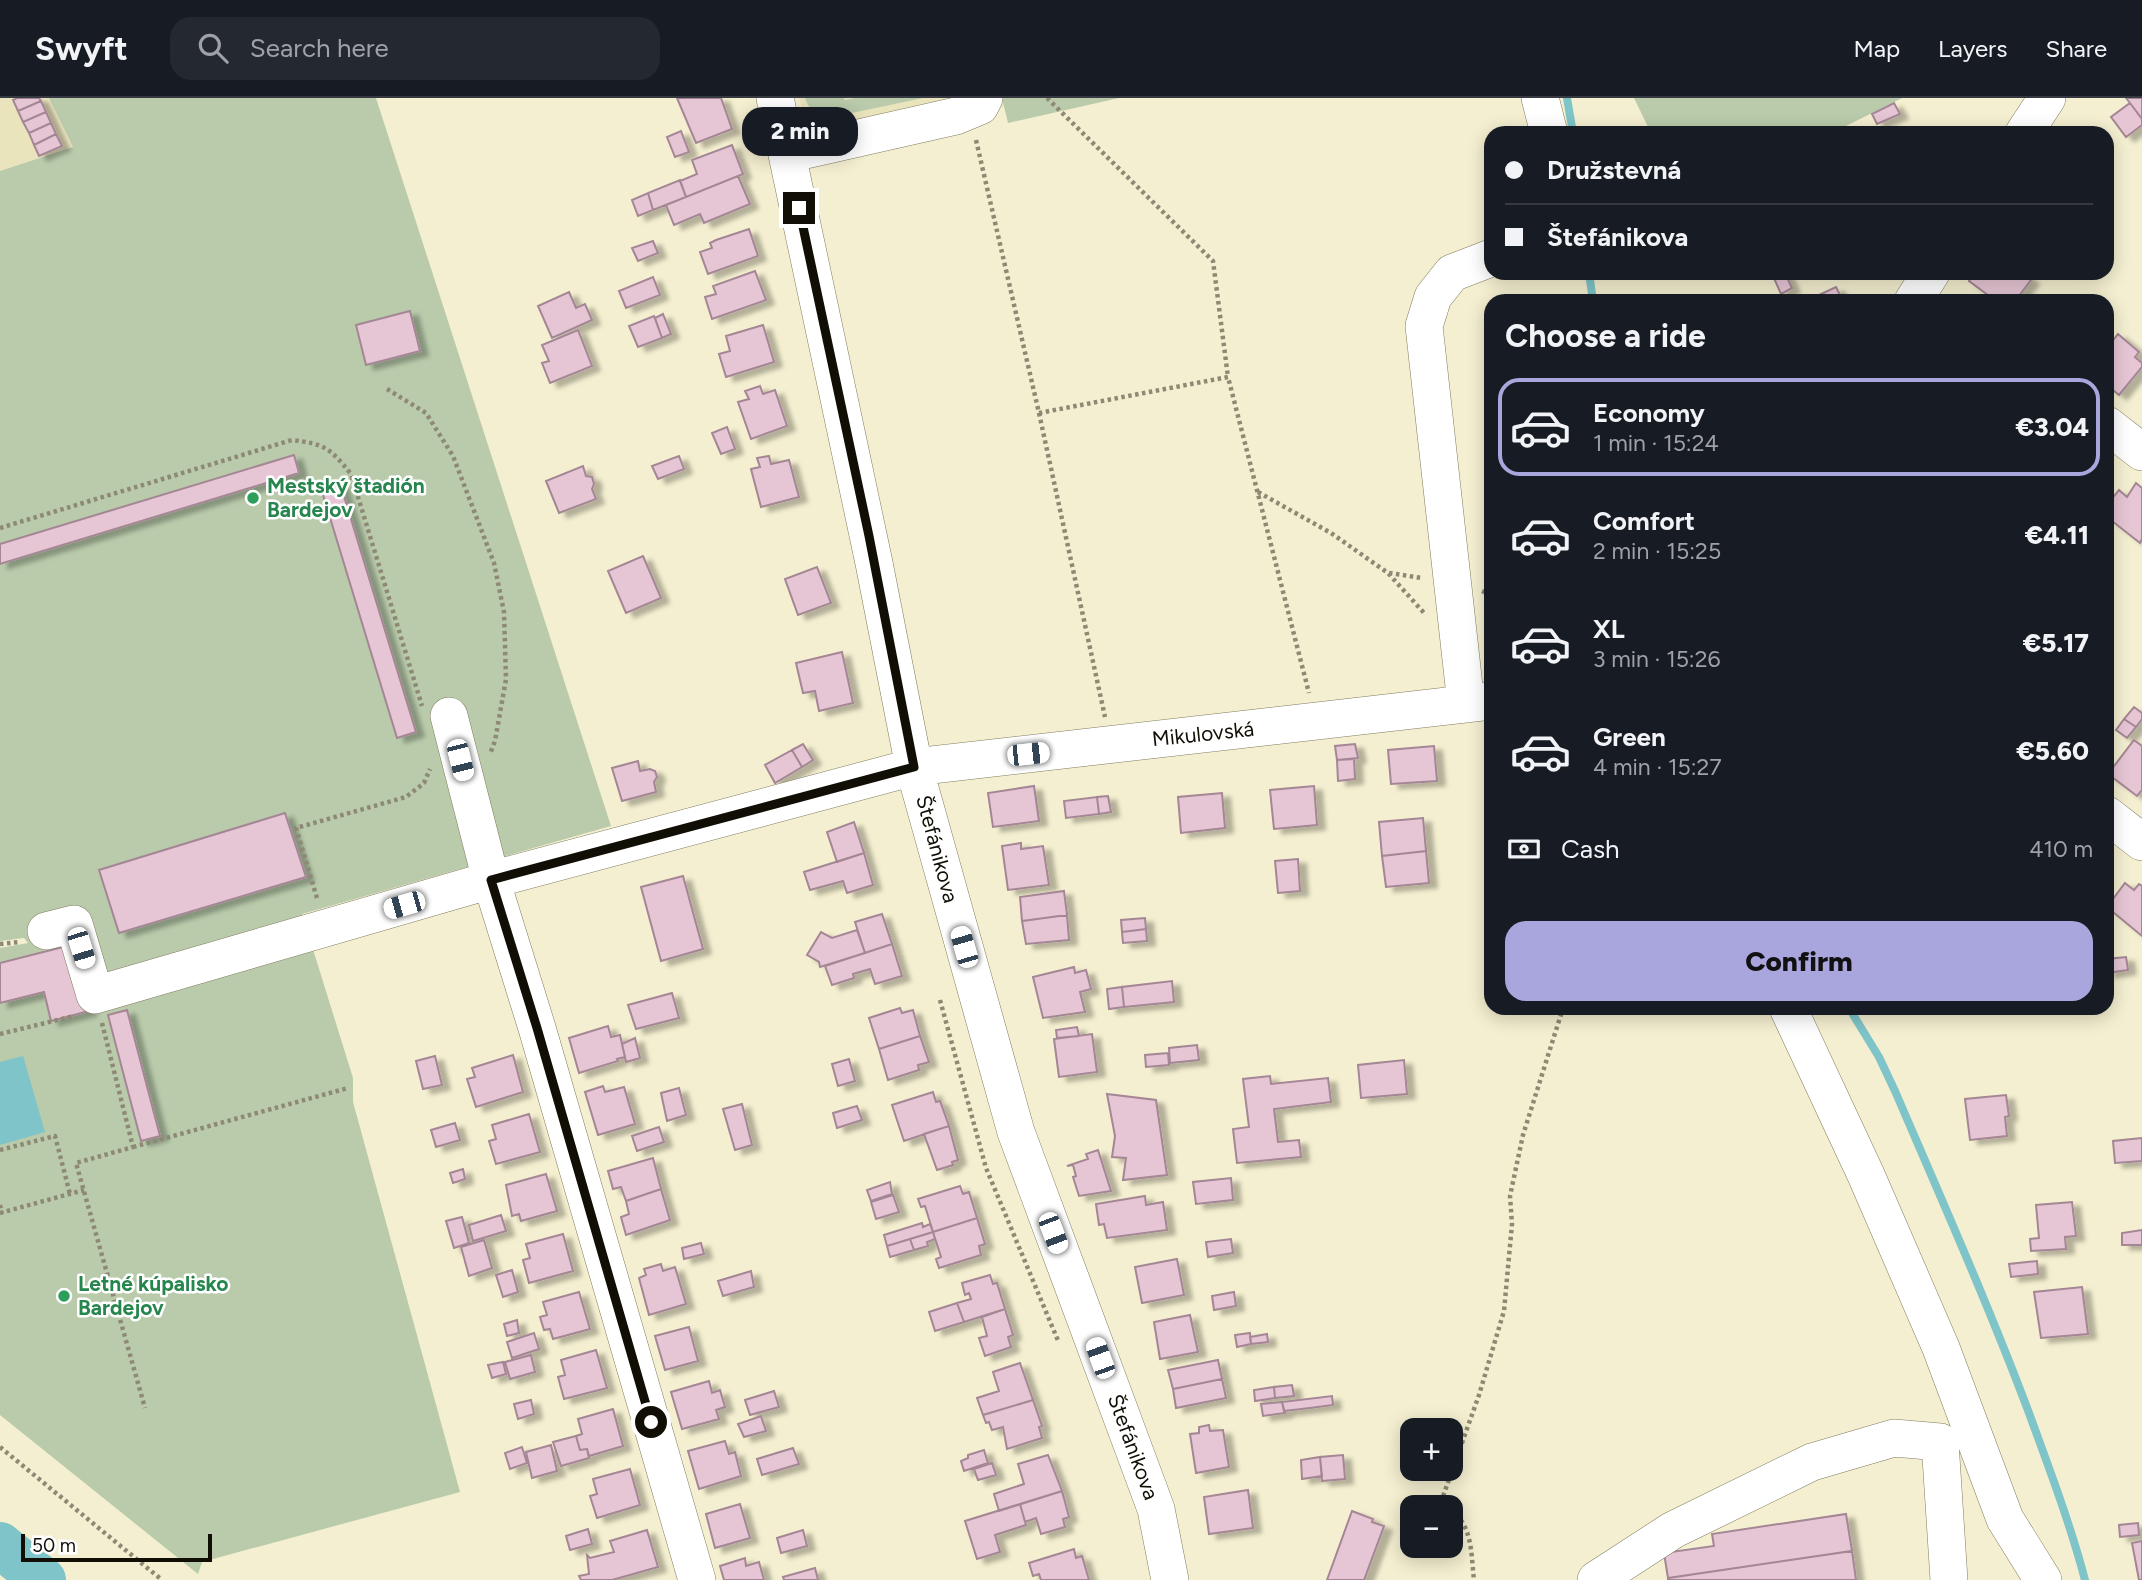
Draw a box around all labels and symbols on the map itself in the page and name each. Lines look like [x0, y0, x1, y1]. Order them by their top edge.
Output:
callout: 2 min [741, 106, 857, 155]
route end [783, 192, 815, 224]
place label: Mestský štadión Bardejov [267, 473, 425, 522]
marker: Mestský štadión Bardejov [245, 490, 261, 506]
street label: Mikulovská [1151, 716, 1255, 751]
car [445, 737, 476, 783]
car [1007, 741, 1050, 767]
street label: Štefánikova [911, 792, 964, 905]
car [381, 889, 428, 921]
car [949, 924, 980, 970]
car [65, 925, 98, 971]
car [1036, 1210, 1071, 1256]
place label: Letné kúpalisko Bardejov [78, 1271, 228, 1320]
marker: Letné kúpalisko Bardejov [56, 1288, 72, 1304]
car [1083, 1335, 1118, 1381]
street label: Štefánikova [1103, 1391, 1164, 1503]
route start [635, 1406, 667, 1438]
scale bar [21, 1531, 212, 1563]

